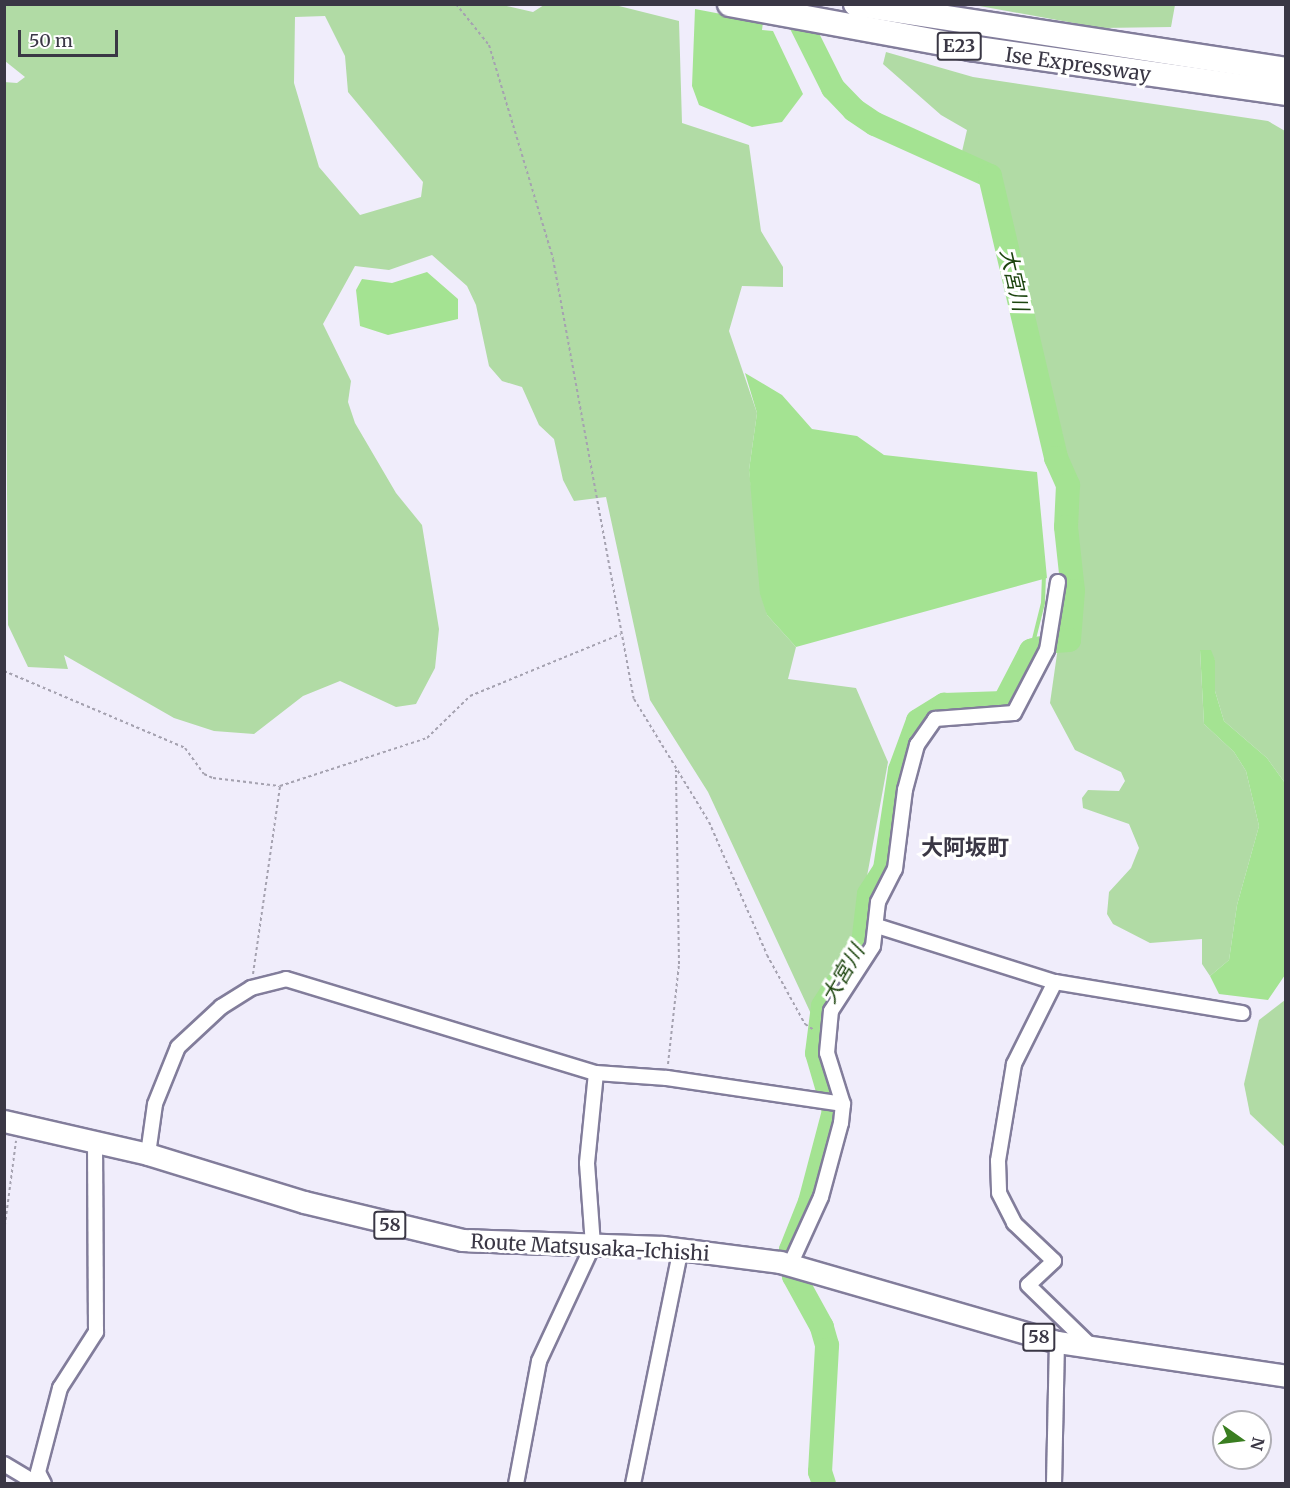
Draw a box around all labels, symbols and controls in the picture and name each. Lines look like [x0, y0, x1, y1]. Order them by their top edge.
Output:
scale bar [21, 18, 122, 56]
text: 50 m [29, 29, 73, 52]
road number: E23 [936, 31, 982, 61]
street label: Ise Expressway [1004, 42, 1152, 86]
water label: 大宮川 [995, 246, 1033, 314]
district label: 大阿坂町 [921, 835, 1009, 861]
water label: 大宮川 [816, 940, 870, 1008]
road number: 58 [372, 1210, 408, 1240]
street label: Route Matsusaka-Ichishi [470, 1229, 710, 1265]
road number: 58 [1021, 1322, 1057, 1352]
north arrow [1212, 1410, 1272, 1470]
text: N [1246, 1435, 1269, 1452]

